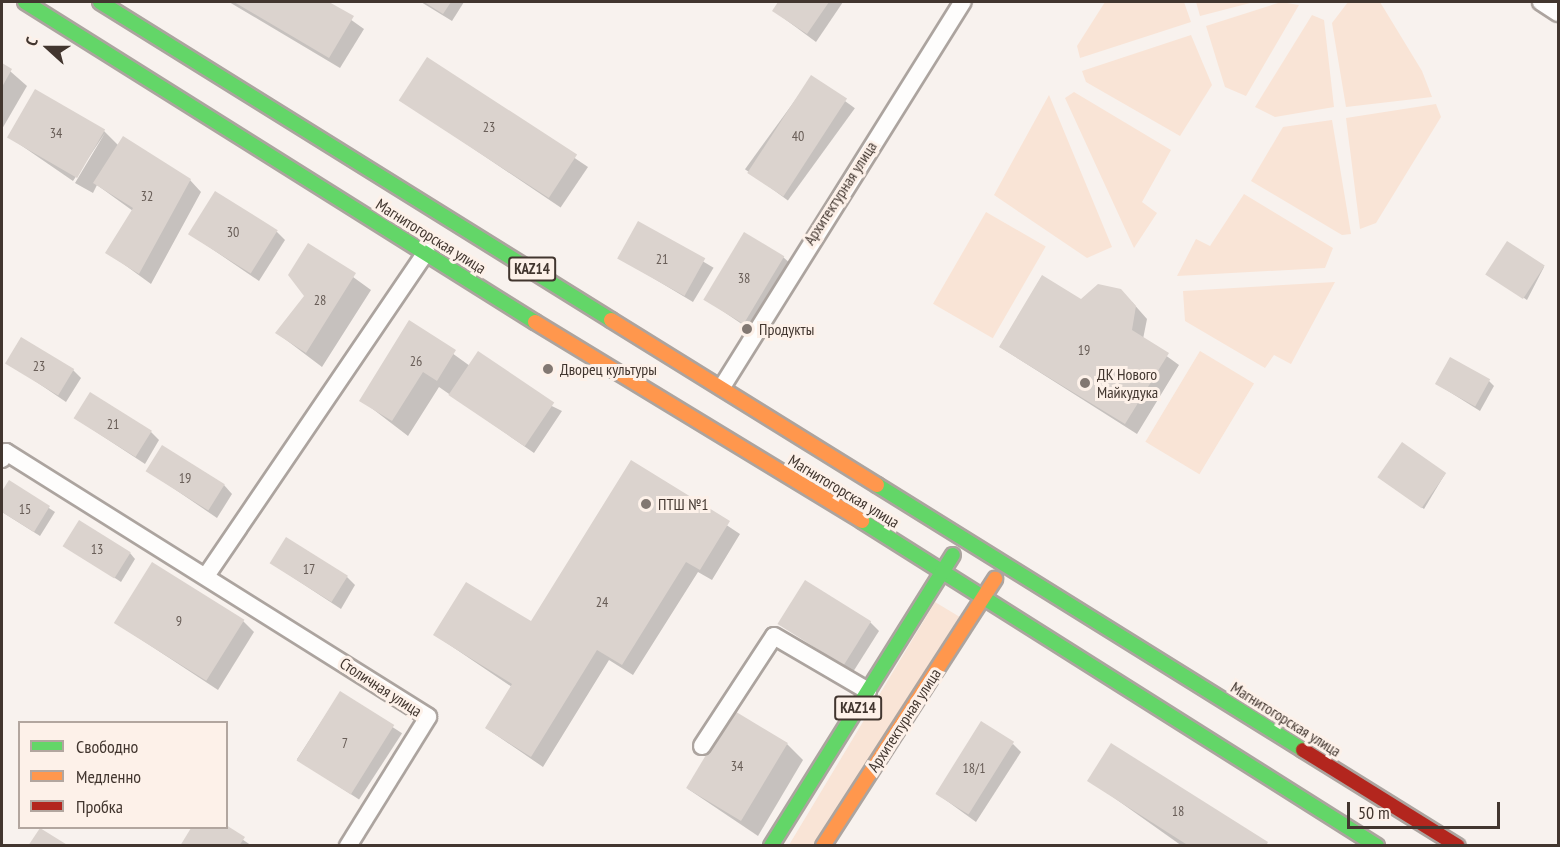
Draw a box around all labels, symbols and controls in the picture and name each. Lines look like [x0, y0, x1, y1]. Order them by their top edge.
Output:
north arrow [18, 18, 78, 78]
text: С [21, 35, 42, 49]
house number: 23 [483, 119, 495, 135]
house number: 34 [50, 125, 62, 141]
house number: 40 [792, 128, 804, 144]
street label: Архитектурная улица [799, 138, 881, 248]
house number: 32 [141, 188, 153, 204]
street label: Магнитогорская улица [372, 194, 490, 278]
house number: 30 [227, 224, 239, 240]
house number: 21 [656, 251, 668, 267]
road number: KAZ14 [508, 257, 556, 281]
house number: 38 [738, 270, 750, 286]
house number: 28 [314, 292, 326, 308]
place label: Продукты [759, 319, 814, 339]
marker: Продукты [740, 322, 754, 336]
house number: 19 [1078, 342, 1090, 358]
house number: 26 [410, 353, 422, 369]
house number: 23 [33, 358, 45, 374]
place label: Дворец культуры [560, 359, 657, 379]
marker: Дворец культуры [541, 362, 555, 376]
place label: ДК Нового Майкудука [1097, 364, 1158, 402]
marker: ДК Нового Майкудука [1078, 376, 1092, 390]
house number: 21 [107, 416, 119, 432]
street label: Магнитогорская улица [785, 450, 903, 532]
house number: 19 [179, 470, 191, 486]
place label: ПТШ №1 [658, 494, 709, 514]
marker: ПТШ №1 [639, 497, 653, 511]
house number: 15 [19, 501, 31, 517]
house number: 13 [91, 541, 103, 557]
house number: 17 [303, 561, 315, 577]
house number: 24 [596, 594, 608, 610]
house number: 9 [176, 613, 182, 629]
street label: Столичная улица [336, 653, 426, 721]
street label: Архитектурная улица [863, 665, 945, 775]
street label: Магнитогорская улица [1227, 677, 1345, 761]
road number: KAZ14 [834, 696, 882, 720]
legend [18, 721, 228, 829]
text: Свободно [76, 735, 138, 758]
house number: 7 [342, 735, 348, 751]
house number: 34 [731, 758, 743, 774]
house number: 18/1 [962, 760, 986, 776]
text: Медленно [76, 765, 141, 788]
scale bar [1350, 790, 1503, 828]
text: Пробка [76, 795, 123, 818]
text: 50 m [1358, 801, 1390, 824]
house number: 18 [1172, 803, 1184, 819]

